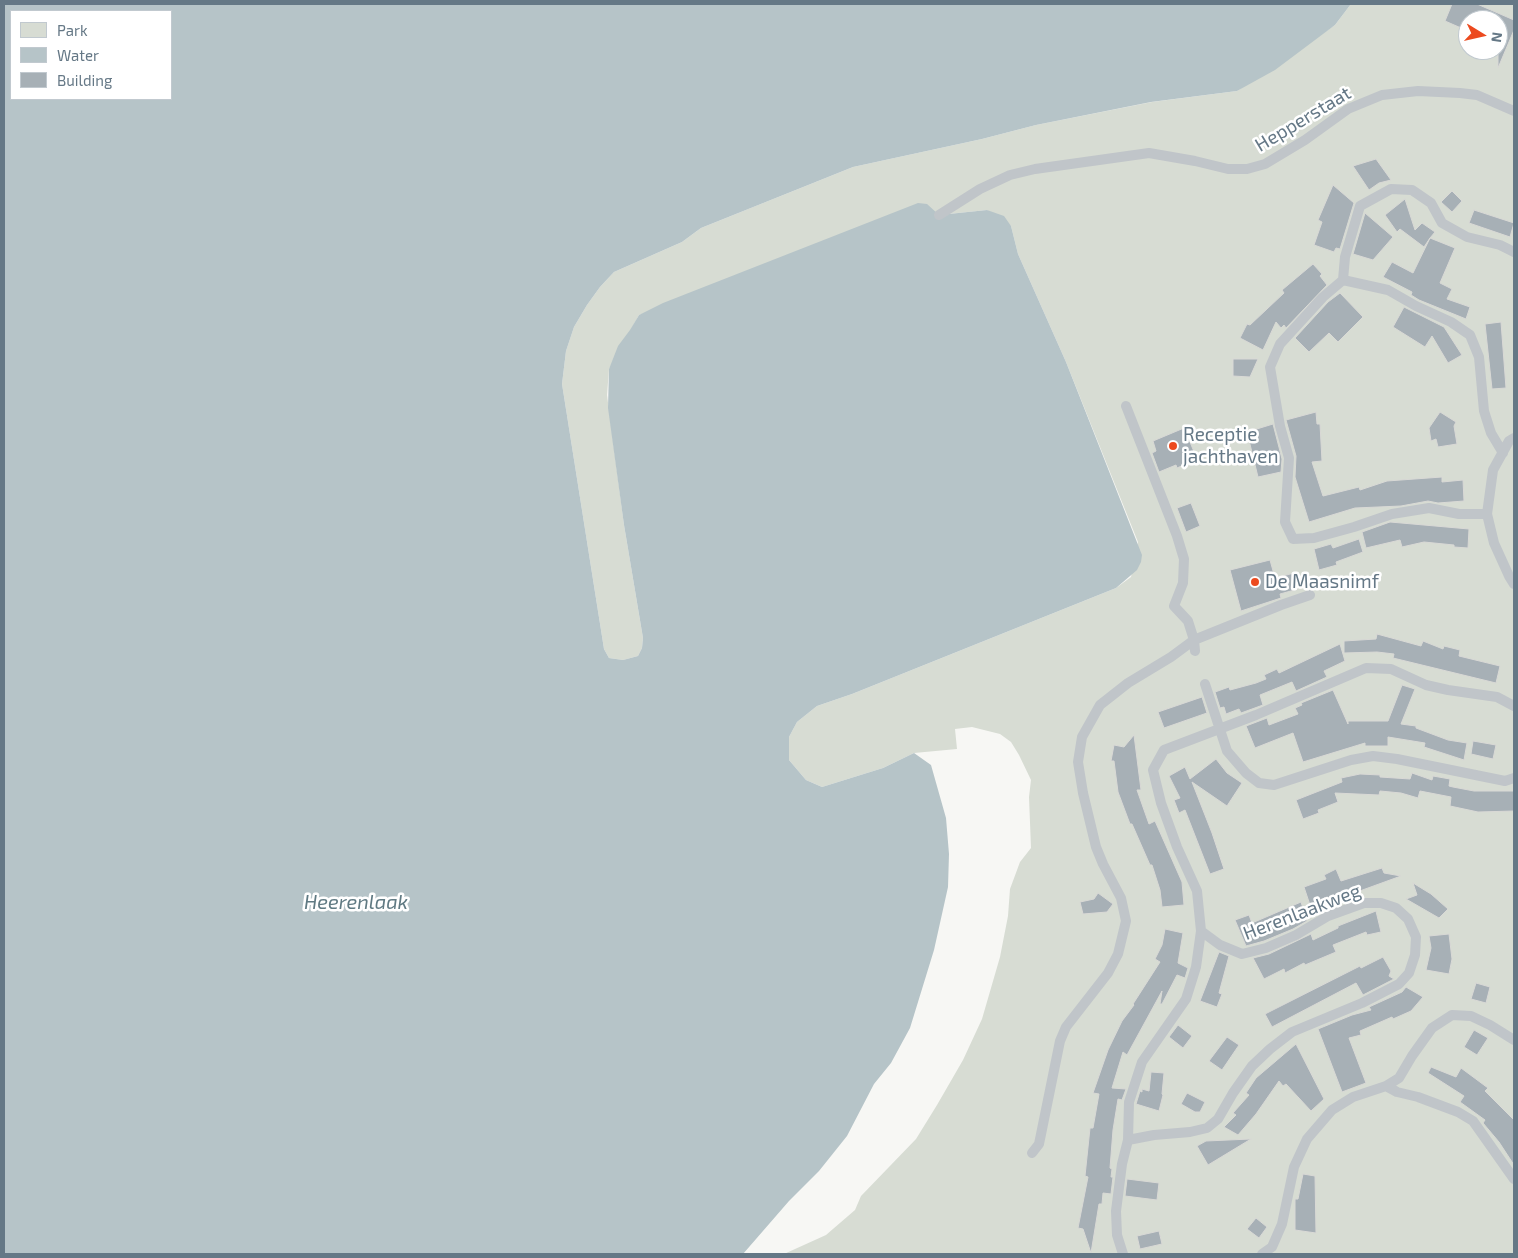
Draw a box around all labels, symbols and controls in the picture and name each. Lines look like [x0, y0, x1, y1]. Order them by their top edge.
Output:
legend [10, 10, 172, 100]
north arrow [1458, 10, 1508, 60]
text: Park [57, 21, 88, 39]
text: N [1488, 31, 1507, 44]
text: Water [57, 46, 99, 64]
text: Building [57, 71, 112, 89]
street label: Hepperstaat [1251, 81, 1355, 157]
place label: Receptie jachthaven [1183, 424, 1278, 468]
marker: Receptie jachthaven [1167, 440, 1179, 452]
place label: De Maasnimf [1265, 571, 1379, 593]
marker: De Maasnimf [1249, 576, 1261, 588]
street label: Herenlaakweg [1240, 879, 1364, 945]
water label: Heerenlaak [304, 890, 408, 914]

